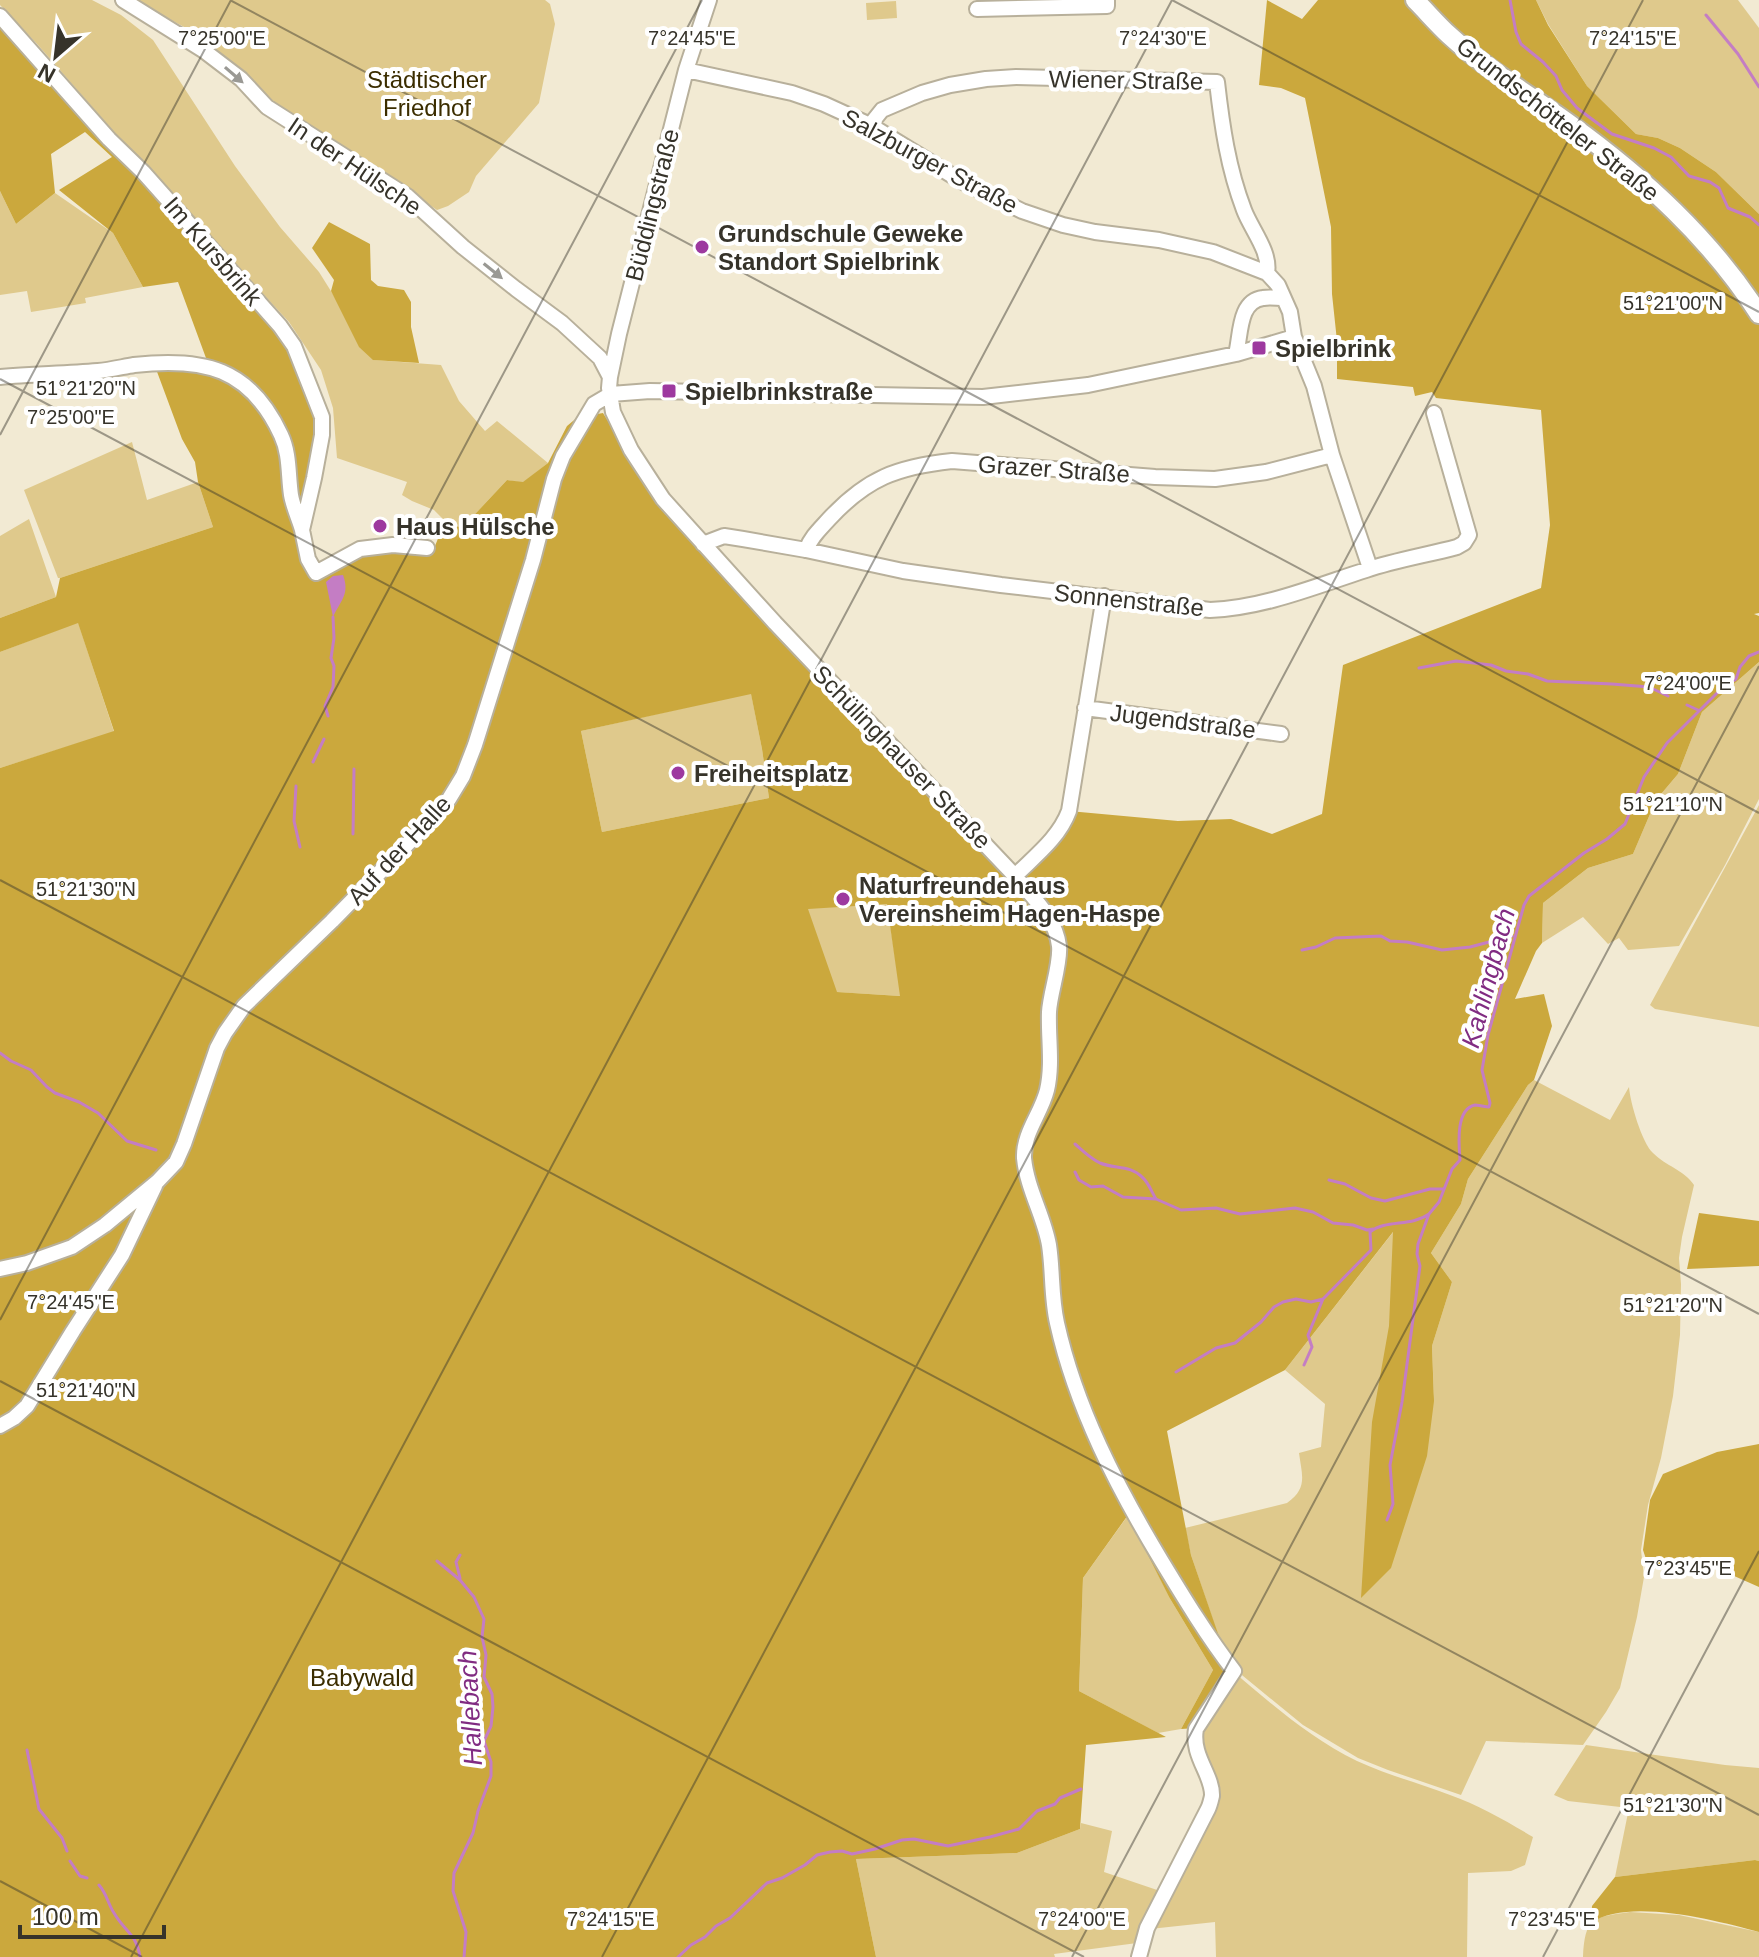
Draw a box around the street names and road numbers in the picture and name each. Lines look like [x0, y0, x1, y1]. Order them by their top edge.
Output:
street label: Grundschötteler Straße [1451, 32, 1665, 206]
street label: Wiener Straße [1048, 65, 1204, 95]
street label: Salzburger Straße [838, 103, 1022, 219]
street label: In der Hülsche [283, 112, 427, 220]
street label: Büddingstraße [620, 126, 684, 284]
street label: Im Kursbrink [159, 191, 268, 311]
street label: Grazer Straße [977, 450, 1131, 488]
street label: Sonnenstraße [1053, 579, 1205, 621]
street label: Schülinghauser Straße [807, 660, 997, 854]
street label: Jugendstraße [1109, 699, 1257, 743]
street label: Auf der Halle [342, 790, 456, 910]

